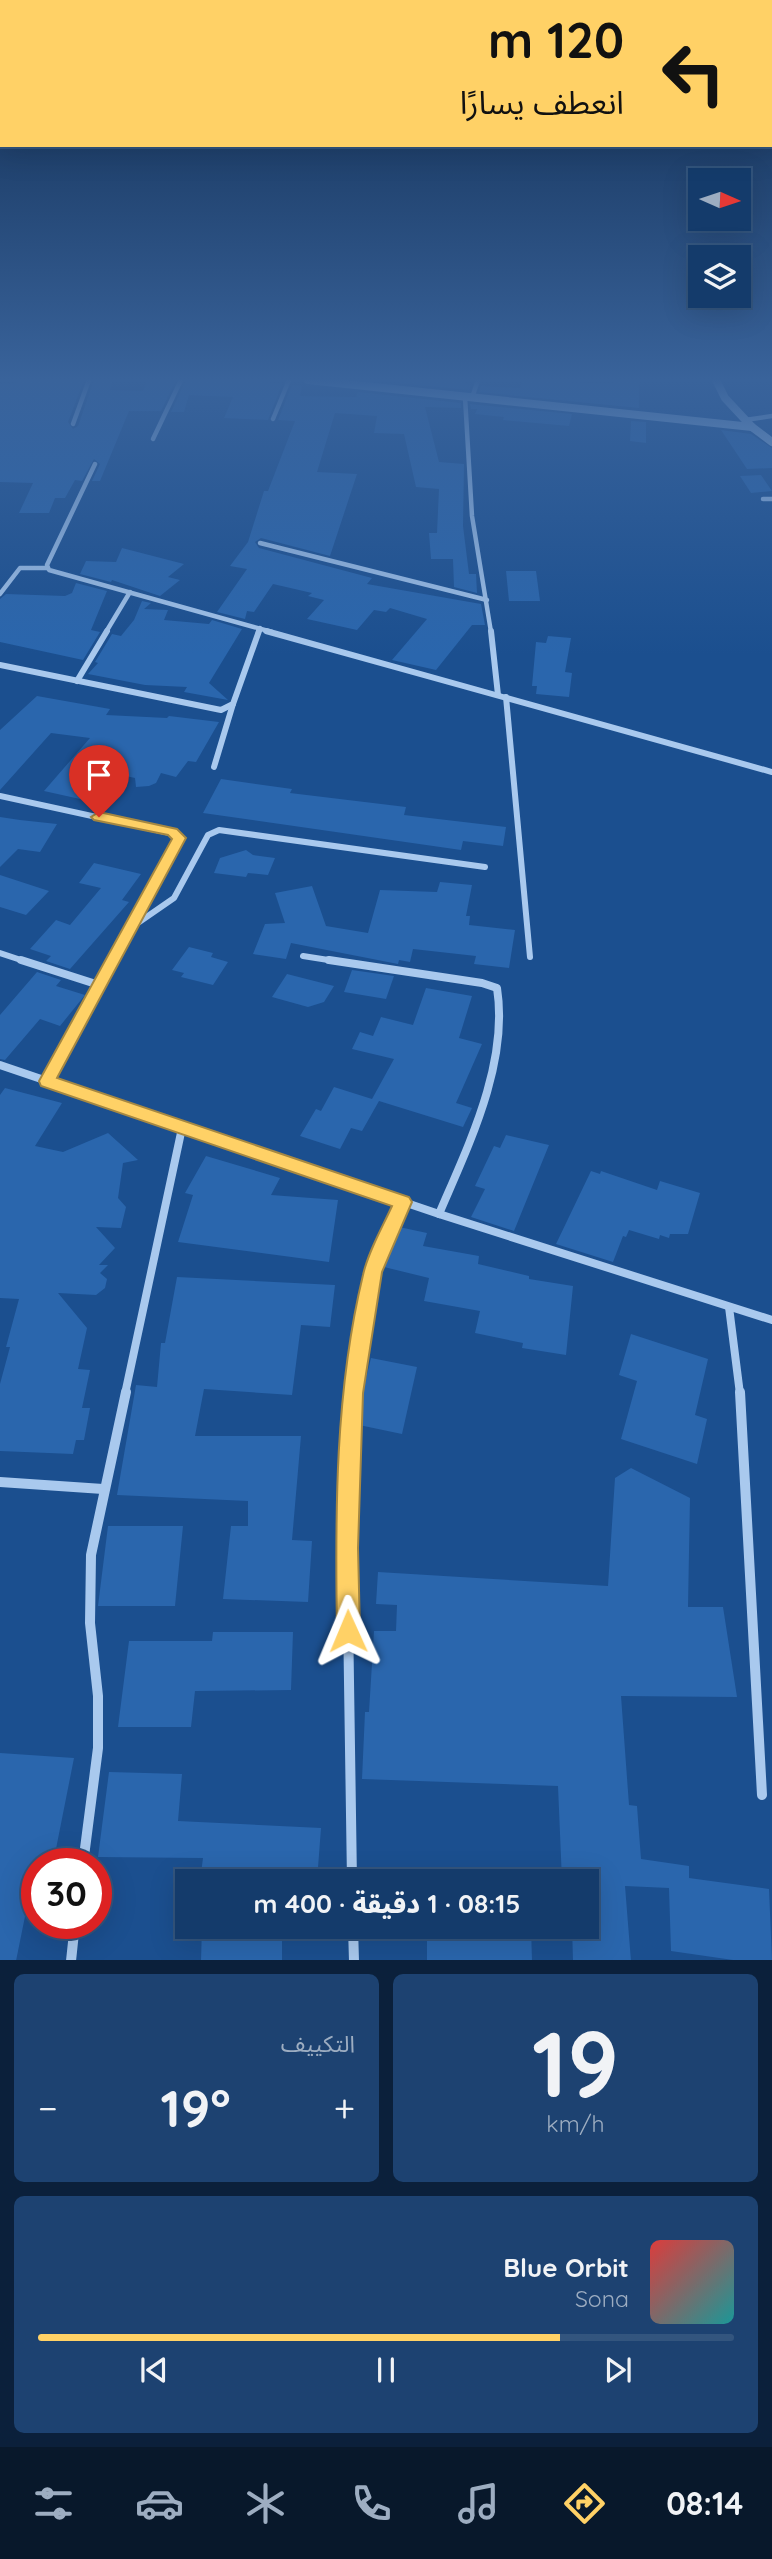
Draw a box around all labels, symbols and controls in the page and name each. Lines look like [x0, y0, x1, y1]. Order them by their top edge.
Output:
text: 120 m [488, 9, 624, 70]
icon: left [648, 28, 739, 119]
text: انعطف يسارًا [460, 82, 624, 122]
north arrow [688, 168, 751, 231]
map controls [688, 168, 751, 308]
button: layers [688, 245, 751, 308]
pin [69, 745, 129, 817]
icon: arrive [80, 756, 118, 794]
position arrow [311, 1594, 385, 1668]
speed limit sign: 30 [21, 1848, 112, 1939]
text: 08:15 · 1 دقيقة · 400 m [254, 1887, 520, 1920]
text: 19 [532, 2006, 619, 2120]
text: التكييف [281, 2029, 355, 2058]
text: 19° [161, 2075, 231, 2140]
text: − [38, 2084, 58, 2132]
text: + [334, 2084, 355, 2132]
text: km/h [546, 2109, 605, 2138]
text: Blue Orbit [503, 2251, 629, 2284]
text: Sona [575, 2284, 629, 2313]
icon: previous [135, 2351, 173, 2389]
icon: pause [367, 2351, 405, 2389]
icon: next [599, 2351, 637, 2389]
icon: filters [29, 2479, 78, 2528]
icon: car [135, 2479, 184, 2528]
icon: climate [241, 2479, 290, 2528]
icon: phone [347, 2479, 396, 2528]
icon: music [454, 2479, 503, 2528]
icon: directions [560, 2479, 609, 2528]
text: 08:14 [666, 2483, 743, 2523]

